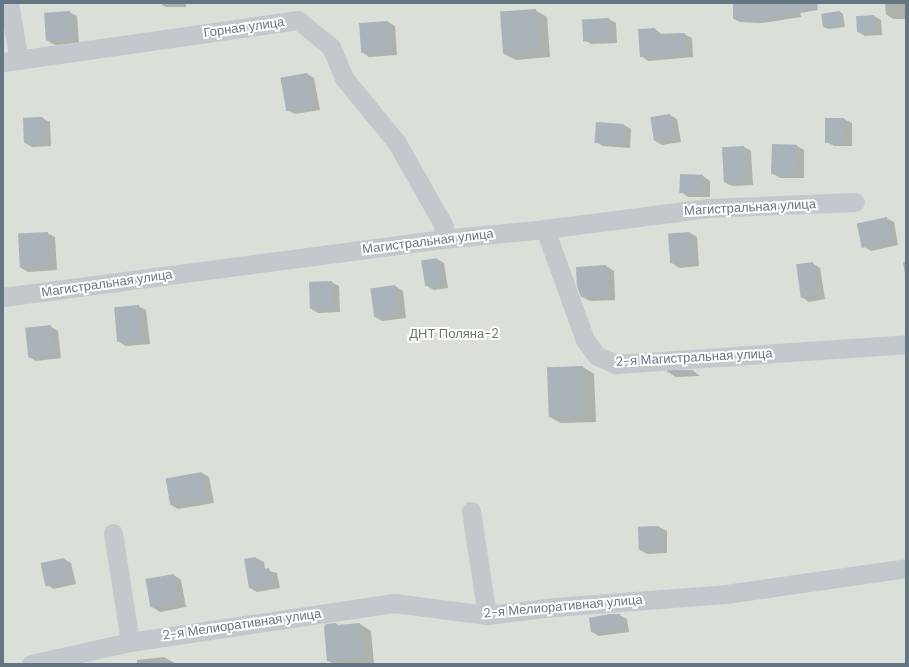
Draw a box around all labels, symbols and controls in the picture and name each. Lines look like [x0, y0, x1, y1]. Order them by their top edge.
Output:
street label: Горная улица [203, 15, 285, 41]
street label: Магистральная улица [684, 197, 816, 219]
street label: Магистральная улица [361, 226, 495, 258]
street label: Магистральная улица [40, 267, 174, 301]
park label: ДНТ Поляна-2 [409, 326, 499, 342]
street label: 2-я Магистральная улица [615, 346, 773, 370]
street label: 2-я Мелиоративная улица [483, 592, 643, 622]
street label: 2-я Мелиоративная улица [162, 606, 322, 644]

